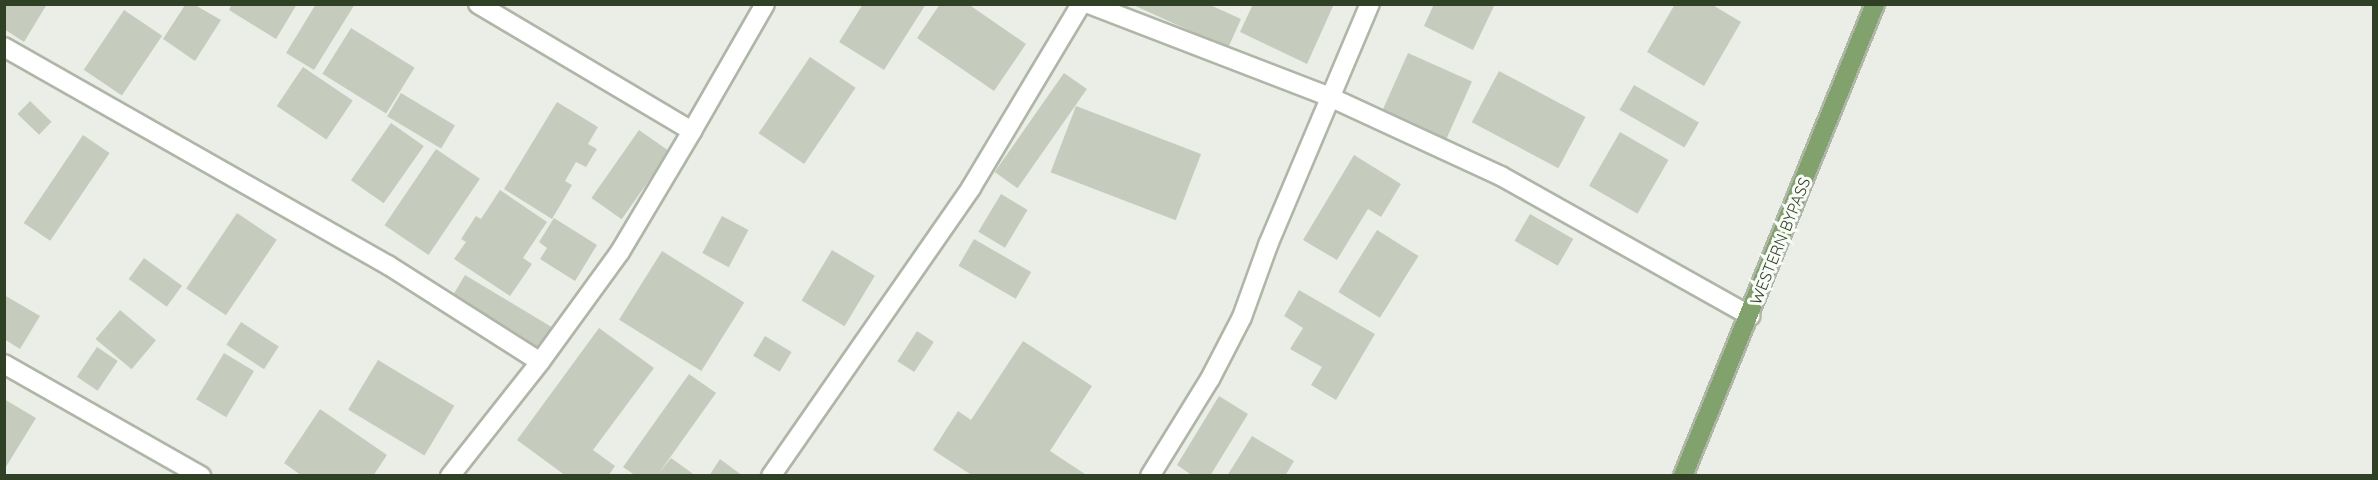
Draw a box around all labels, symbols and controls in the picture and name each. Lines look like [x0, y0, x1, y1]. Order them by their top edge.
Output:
street label: WESTERN BYPASS [1746, 175, 1814, 307]

